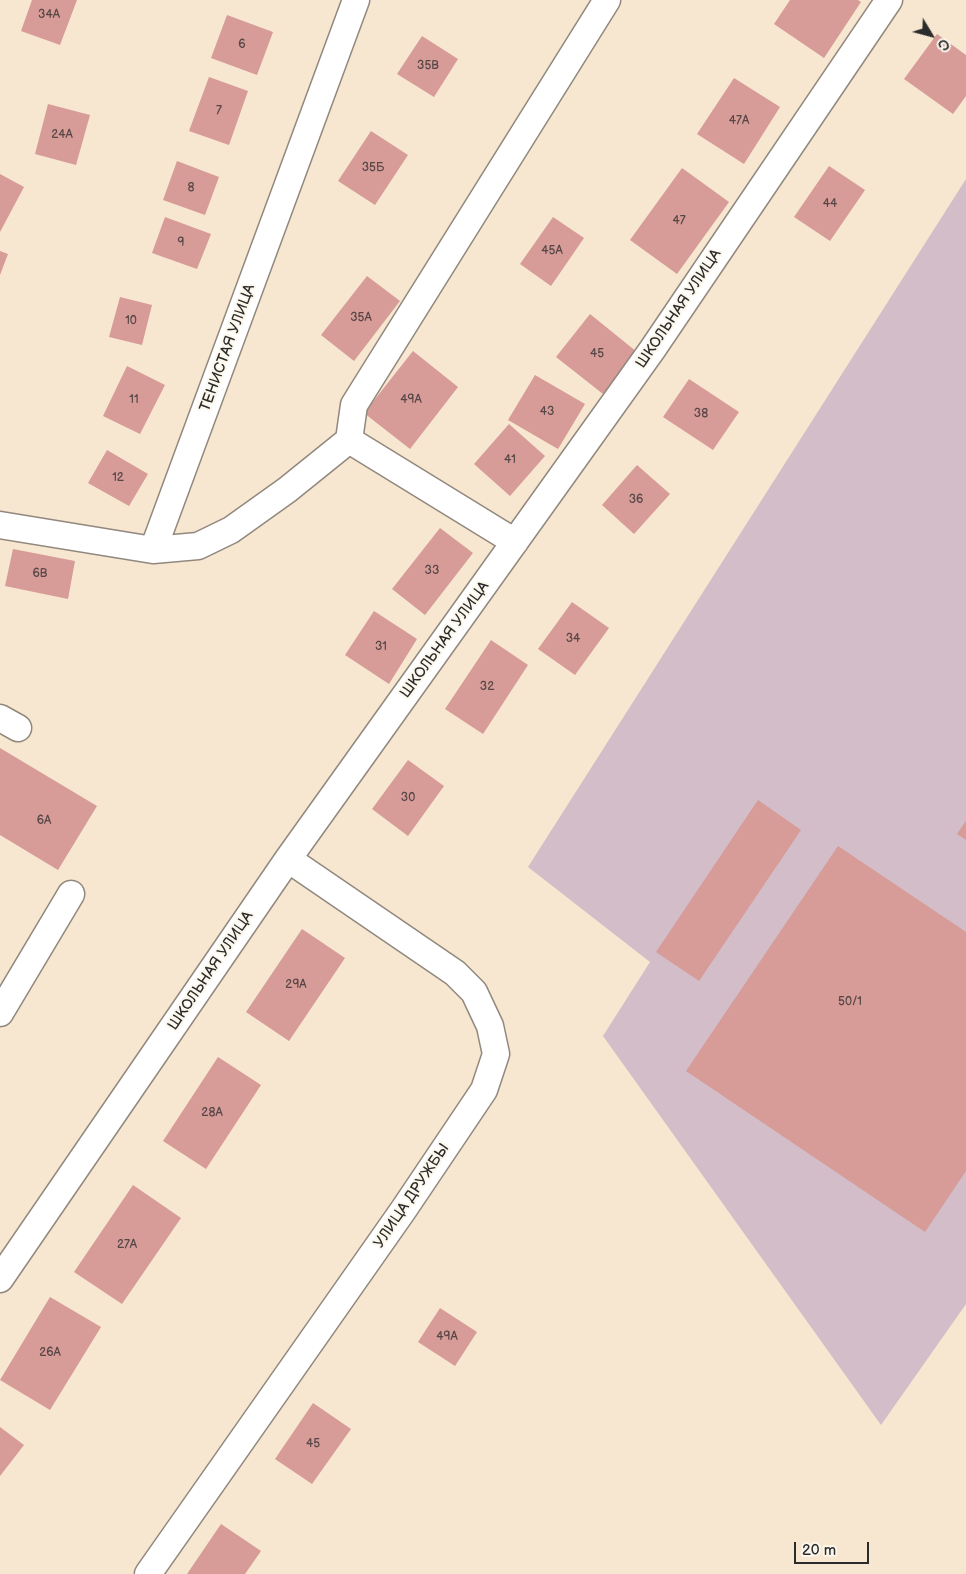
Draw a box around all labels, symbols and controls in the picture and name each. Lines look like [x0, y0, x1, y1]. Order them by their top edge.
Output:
house number: 34А [38, 8, 60, 22]
north arrow [906, 10, 956, 60]
text: С [934, 35, 953, 53]
house number: 6 [238, 38, 246, 52]
house number: 35В [417, 59, 439, 73]
house number: 7 [216, 104, 222, 118]
house number: 47А [729, 114, 749, 128]
house number: 24А [51, 128, 73, 142]
house number: 35Б [362, 161, 384, 175]
house number: 8 [188, 181, 194, 195]
house number: 44 [823, 197, 837, 211]
house number: 47 [672, 214, 686, 228]
house number: 9 [178, 236, 184, 250]
house number: 45А [541, 244, 563, 258]
street label: ШКОЛЬНАЯ УЛИЦА [632, 246, 726, 372]
street label: ТЕНИСТАЯ УЛИЦА [197, 282, 259, 414]
house number: 35А [350, 311, 372, 325]
house number: 10 [125, 314, 137, 328]
house number: 45 [590, 347, 604, 361]
house number: 11 [129, 393, 139, 407]
house number: 49А [400, 393, 422, 407]
house number: 43 [540, 405, 554, 419]
house number: 38 [694, 407, 708, 421]
house number: 41 [504, 453, 516, 467]
house number: 12 [112, 471, 124, 485]
house number: 36 [629, 493, 643, 507]
house number: 33 [425, 564, 439, 578]
house number: 6В [33, 567, 47, 581]
street label: ШКОЛЬНАЯ УЛИЦА [397, 578, 493, 702]
house number: 34 [566, 632, 580, 646]
house number: 31 [375, 640, 387, 654]
house number: 32 [480, 680, 494, 694]
house number: 30 [401, 791, 415, 805]
house number: 6А [37, 814, 51, 828]
street label: ШКОЛЬНАЯ УЛИЦА [164, 908, 258, 1034]
house number: 29А [285, 978, 307, 992]
house number: 50/1 [838, 995, 862, 1009]
house number: 28А [201, 1106, 223, 1120]
street label: УЛИЦА ДРУЖБЫ [370, 1140, 454, 1252]
house number: 27А [117, 1238, 137, 1252]
house number: 49А [436, 1330, 458, 1344]
house number: 26А [39, 1346, 61, 1360]
house number: 45 [306, 1437, 320, 1451]
scale bar [796, 1532, 871, 1564]
text: 20 m [802, 1541, 836, 1560]

